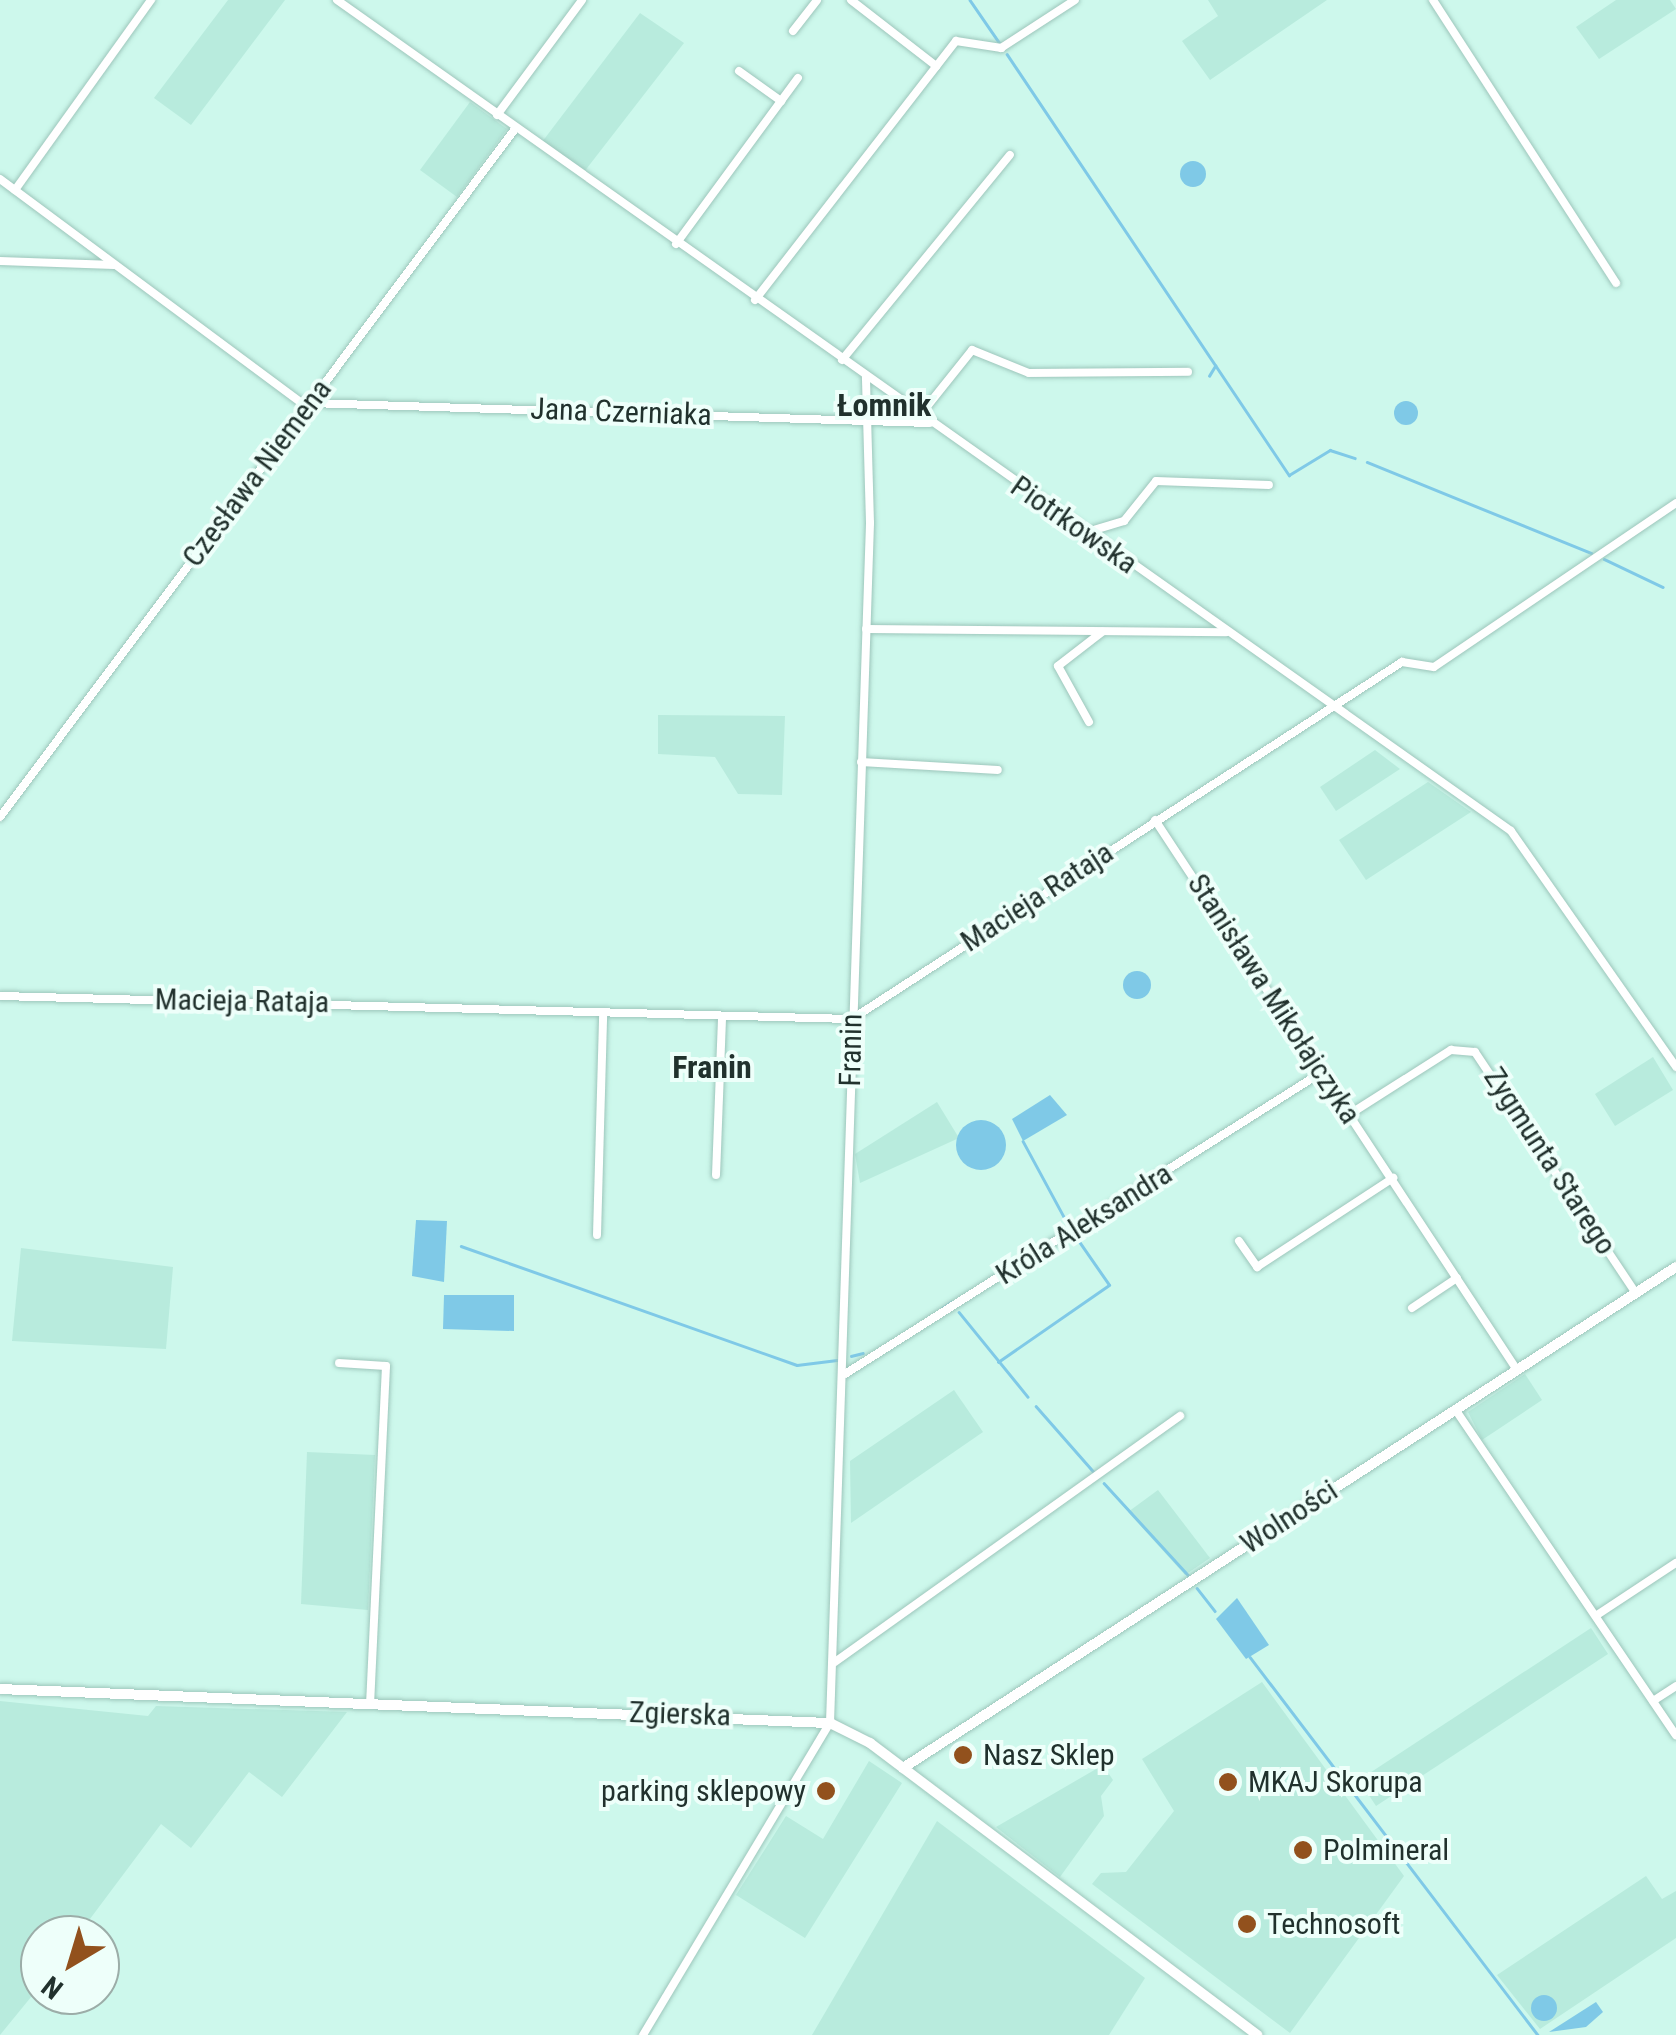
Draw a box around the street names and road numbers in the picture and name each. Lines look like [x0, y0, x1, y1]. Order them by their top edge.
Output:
street label: Czesława Niemena [175, 372, 339, 574]
street label: Jana Czerniaka [530, 391, 712, 433]
street label: Piotrkowska [1004, 468, 1144, 582]
street label: Macieja Rataja [954, 834, 1120, 960]
street label: Stanisława Mikołajczyka [1180, 867, 1368, 1131]
street label: Macieja Rataja [154, 981, 330, 1021]
street label: Franin [832, 1013, 870, 1087]
street label: Zygmunta Starego [1476, 1061, 1624, 1261]
street label: Króla Aleksandra [989, 1156, 1179, 1292]
street label: Wolności [1234, 1472, 1344, 1562]
street label: Zgierska [628, 1694, 732, 1734]

